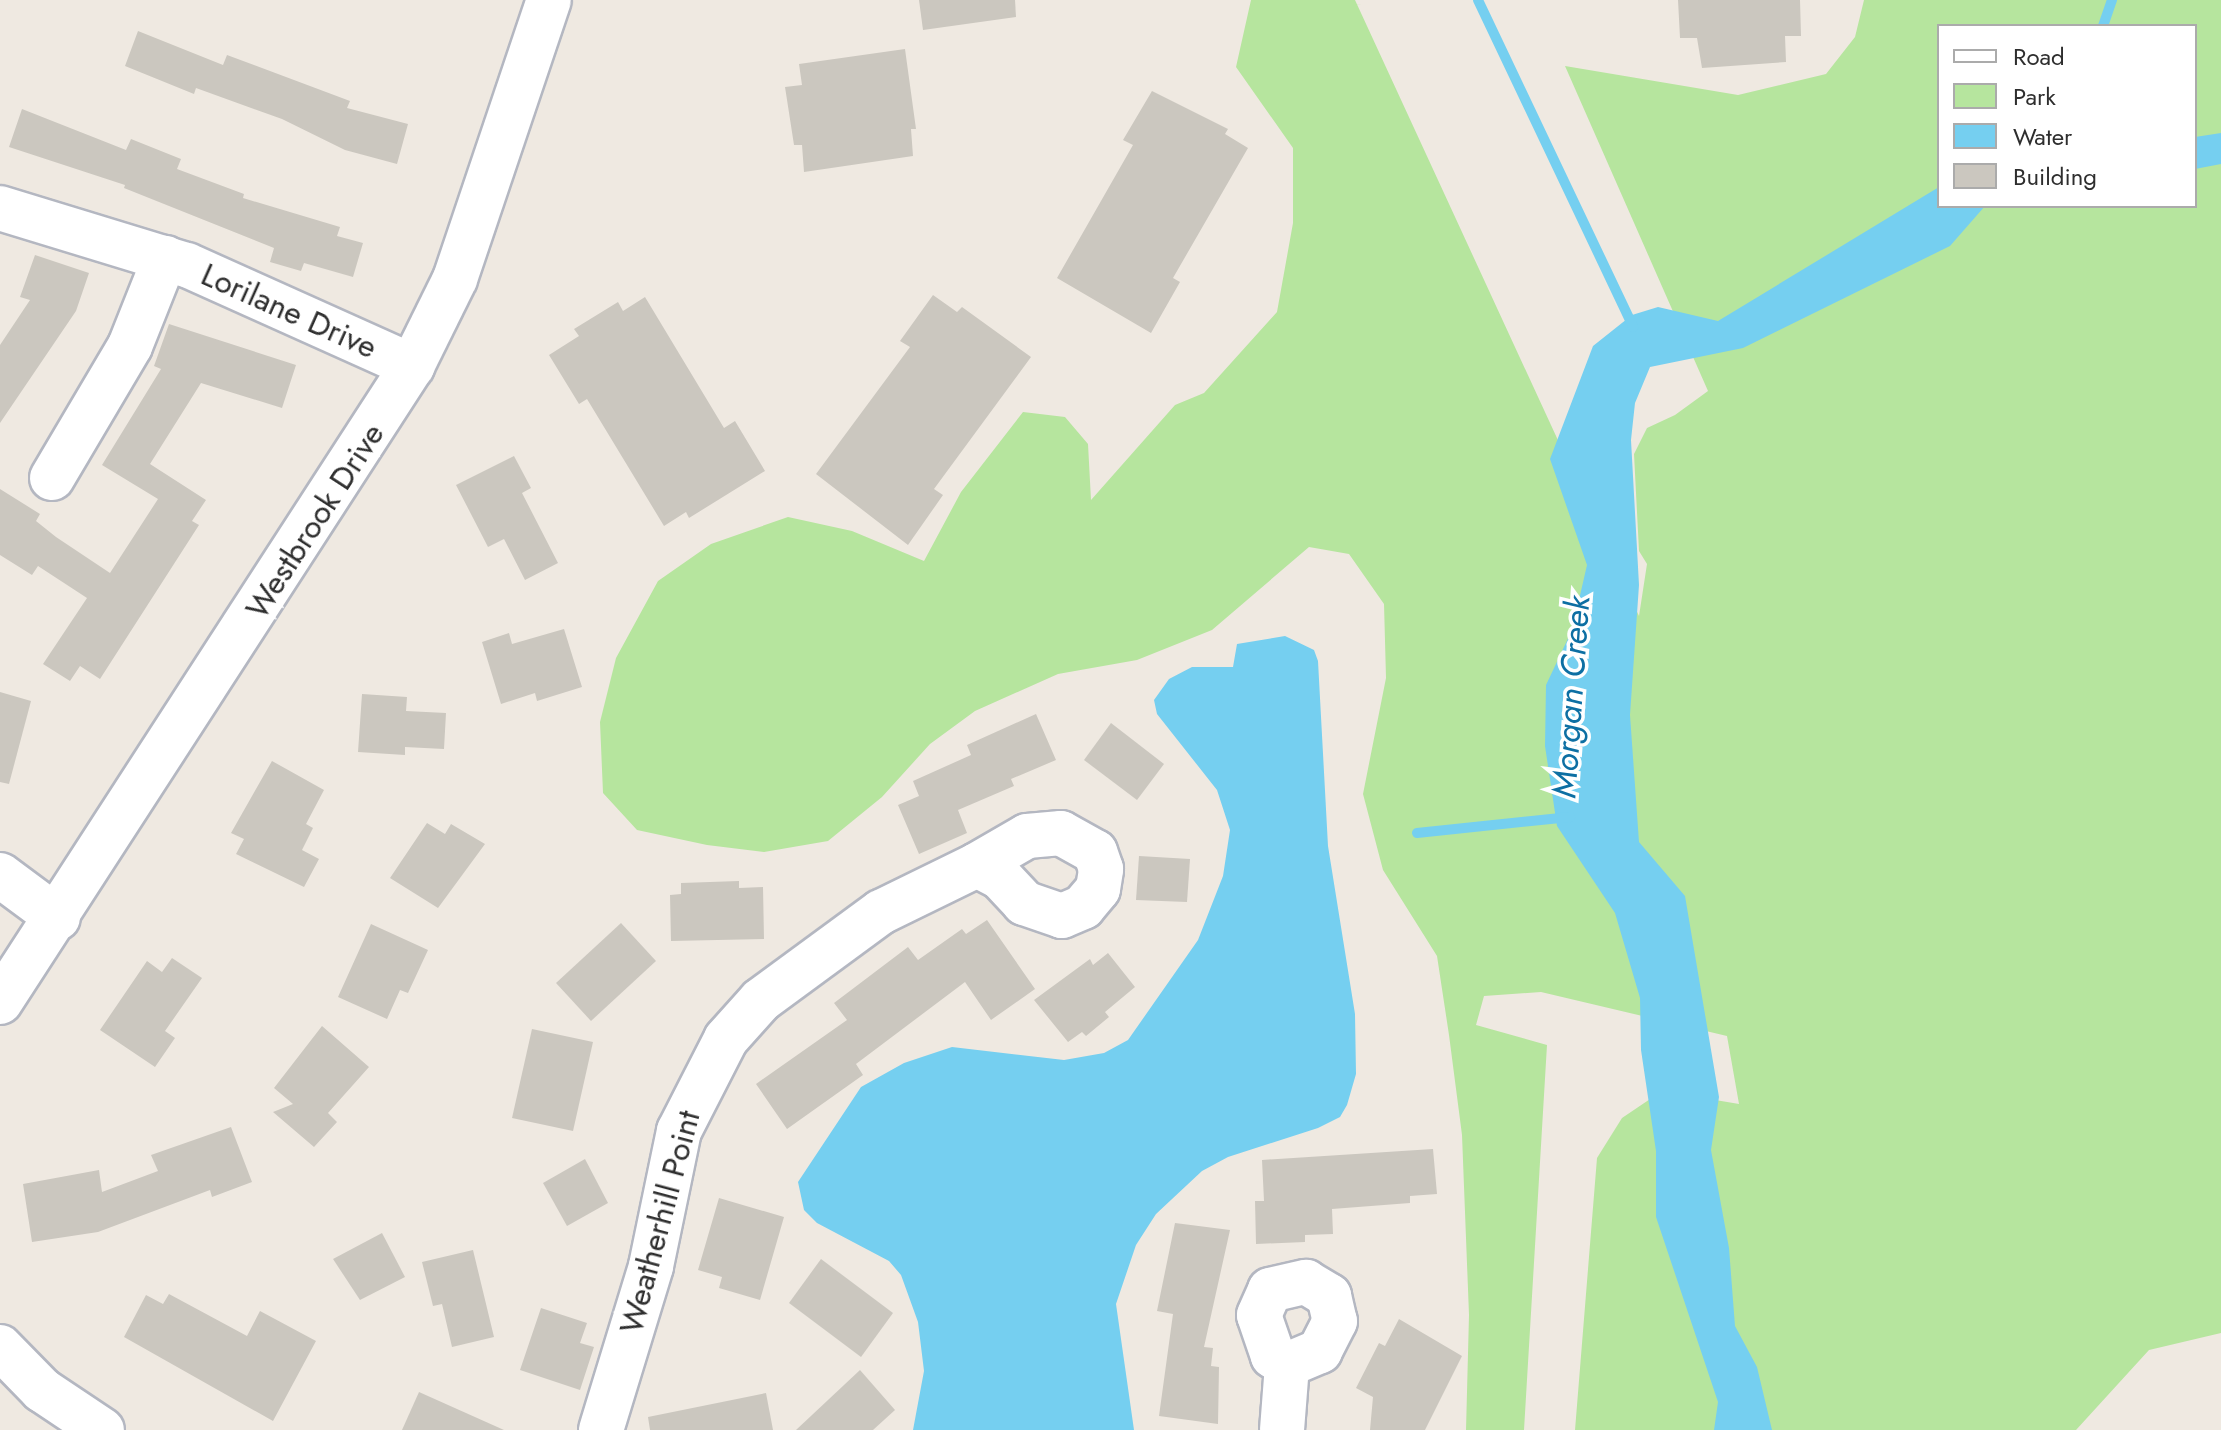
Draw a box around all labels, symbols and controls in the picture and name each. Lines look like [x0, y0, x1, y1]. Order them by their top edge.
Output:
legend [1937, 24, 2197, 208]
text: Road [2013, 39, 2065, 74]
text: Park [2013, 79, 2056, 114]
text: Water [2013, 119, 2072, 154]
text: Building [2013, 159, 2097, 194]
street label: Lorilane Drive [195, 255, 383, 367]
street label: Westbrook Drive [238, 416, 392, 626]
water label: Morgan Creek [1544, 595, 1598, 799]
street label: Weatherhill Point [612, 1106, 708, 1338]

